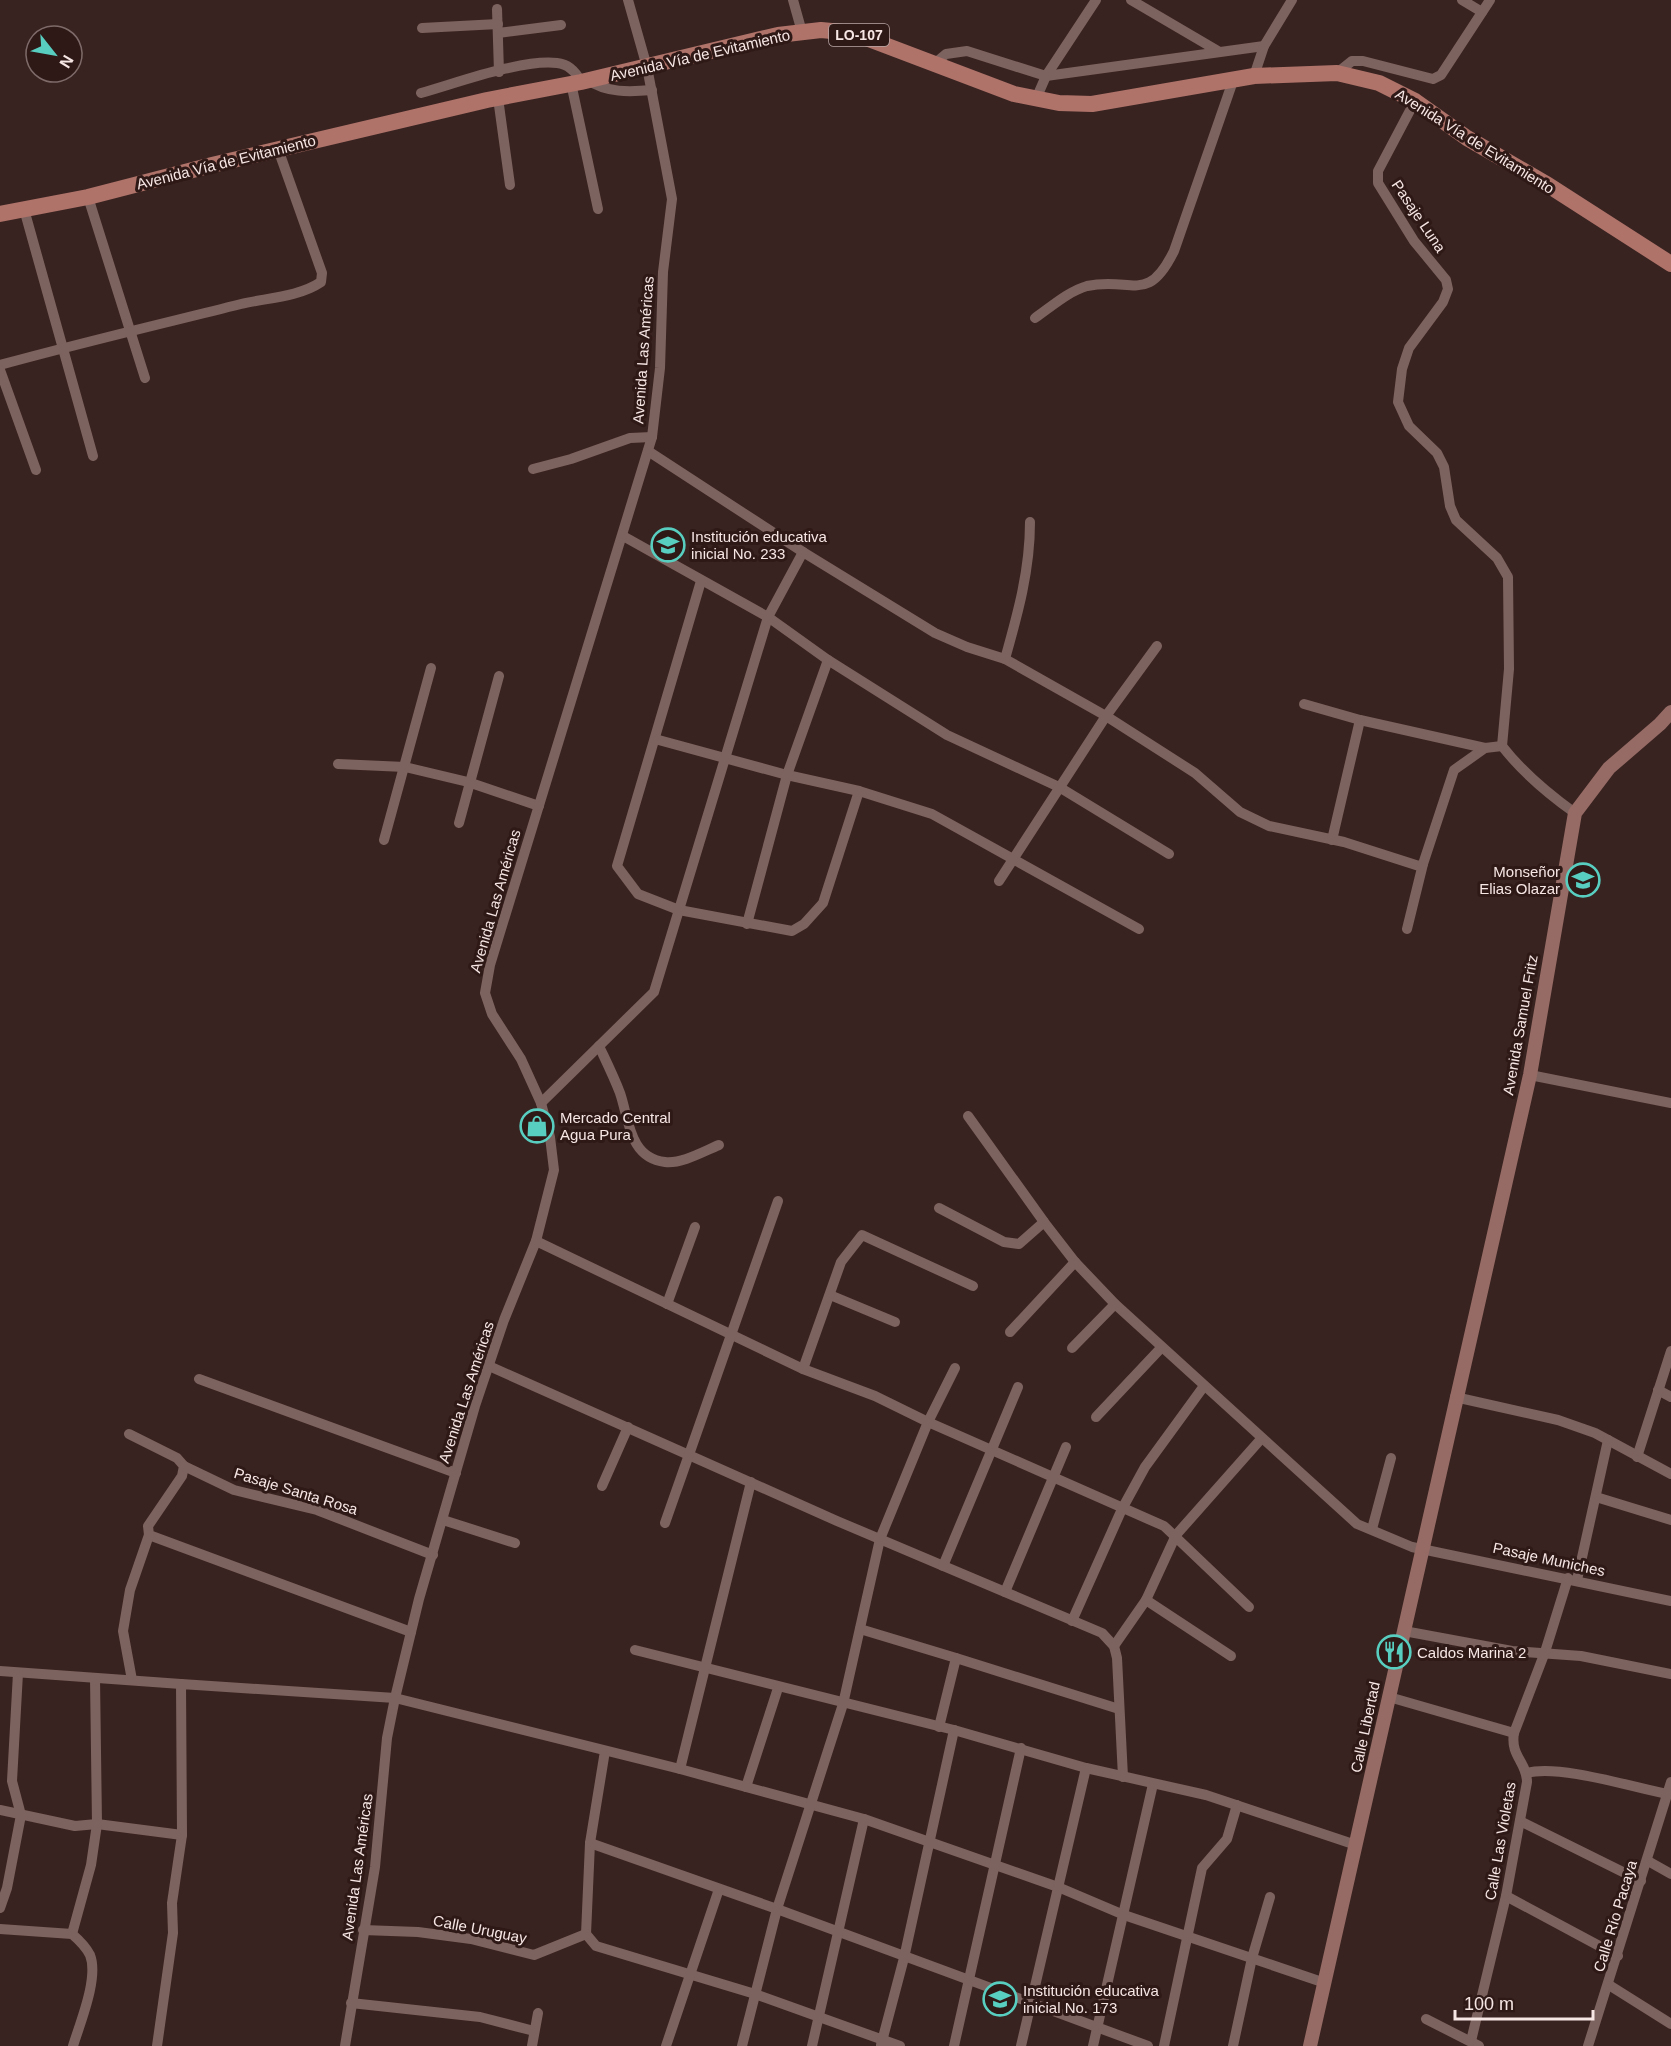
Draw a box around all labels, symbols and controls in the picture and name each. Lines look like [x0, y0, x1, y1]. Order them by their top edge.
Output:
north arrow [24, 24, 84, 84]
road number: LO-107 [829, 24, 889, 46]
street label: Avenida Vía de Evitamiento [608, 26, 792, 84]
text: N [56, 52, 77, 71]
street label: Avenida Vía de Evitamiento [1392, 85, 1558, 197]
street label: Avenida Vía de Evitamiento [135, 131, 317, 193]
street label: Pasaje Luna [1389, 177, 1450, 256]
street label: Avenida Las Américas [629, 276, 657, 424]
school or university icon: Institución educativa inicial No. 233 [650, 527, 686, 563]
place label: Institución educativa inicial No. 233 [691, 528, 828, 562]
street label: Avenida Las Américas [466, 827, 524, 975]
school or university icon: Monseñor Elias Olazar [1565, 862, 1601, 898]
place label: Monseñor Elias Olazar [1479, 863, 1560, 897]
street label: Avenida Samuel Fritz [1499, 953, 1541, 1097]
shop icon: Mercado Central Agua Pura [519, 1108, 555, 1144]
place label: Mercado Central Agua Pura [560, 1109, 671, 1143]
street label: Avenida Las Américas [435, 1319, 497, 1465]
street label: Pasaje Santa Rosa [232, 1464, 361, 1518]
street label: Pasaje Muniches [1491, 1539, 1607, 1579]
restaurant icon: Caldos Marina 2 [1376, 1634, 1412, 1670]
place label: Caldos Marina 2 [1417, 1644, 1526, 1661]
street label: Calle Libertad [1347, 1680, 1383, 1774]
street label: Calle Las Violetas [1481, 1781, 1519, 1901]
street label: Avenida Las Américas [338, 1792, 376, 1942]
street label: Calle Río Pacaya [1590, 1857, 1640, 1974]
street label: Calle Uruguay [432, 1912, 529, 1947]
school or university icon: Institución educativa inicial No. 173 [982, 1981, 1018, 2017]
place label: Institución educativa inicial No. 173 [1023, 1982, 1160, 2016]
scale bar [1455, 1983, 1593, 2021]
text: 100 m [1464, 1994, 1514, 2014]

